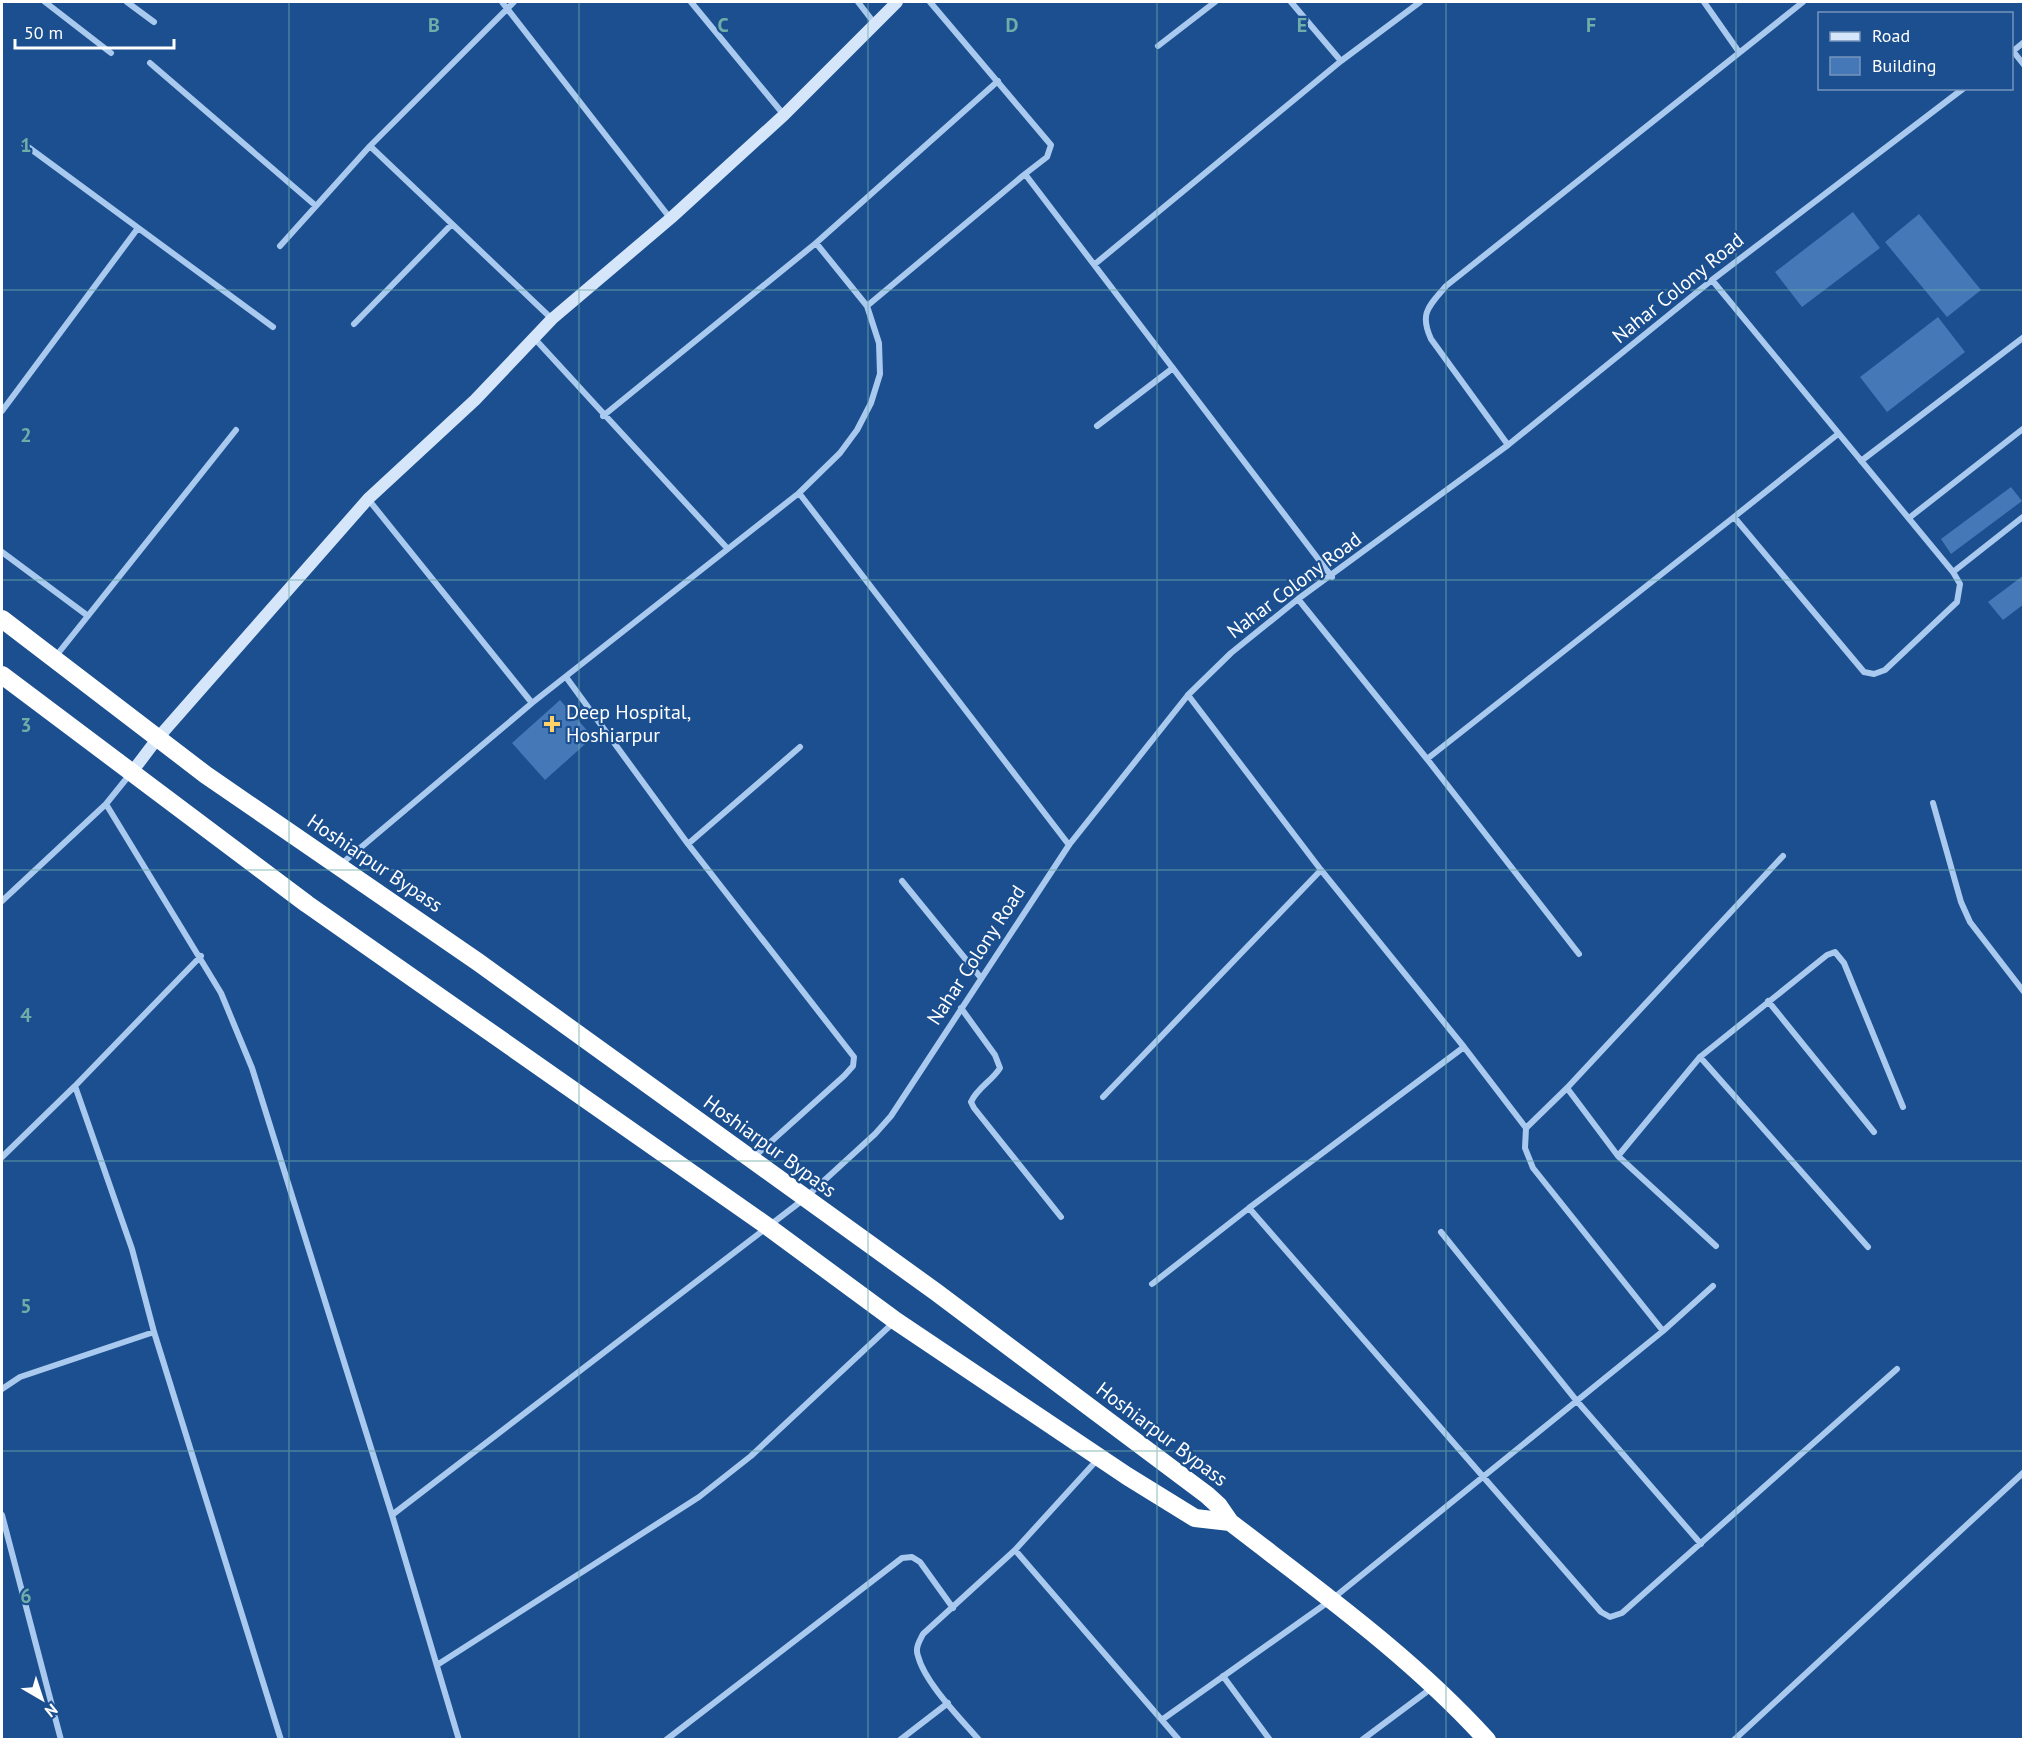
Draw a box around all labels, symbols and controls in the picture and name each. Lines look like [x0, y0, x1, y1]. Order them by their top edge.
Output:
scale bar [15, 12, 174, 50]
text: B [428, 12, 440, 38]
text: C [717, 12, 729, 38]
text: D [1006, 12, 1019, 38]
text: E [1297, 12, 1307, 38]
text: F [1586, 12, 1596, 38]
legend [1818, 12, 2013, 90]
text: 50 m [24, 21, 63, 44]
text: Road [1872, 24, 1910, 47]
text: Building [1872, 54, 1936, 77]
text: 1 [20, 132, 32, 158]
street label: Nahar Colony Road [1607, 227, 1749, 349]
text: 2 [20, 422, 32, 448]
street label: Nahar Colony Road [1222, 526, 1366, 644]
place label: Deep Hospital, Hoshiarpur [566, 699, 691, 748]
text: 3 [20, 712, 32, 738]
marker: Deep Hospital, Hoshiarpur [543, 715, 561, 733]
street label: Hoshiarpur Bypass [302, 808, 448, 918]
street label: Nahar Colony Road [921, 880, 1031, 1030]
text: 4 [20, 1002, 32, 1028]
street label: Hoshiarpur Bypass [698, 1089, 842, 1203]
text: 5 [20, 1293, 32, 1319]
street label: Hoshiarpur Bypass [1091, 1376, 1233, 1492]
text: 6 [20, 1583, 32, 1609]
north arrow [12, 1669, 72, 1729]
text: N [41, 1700, 62, 1722]

